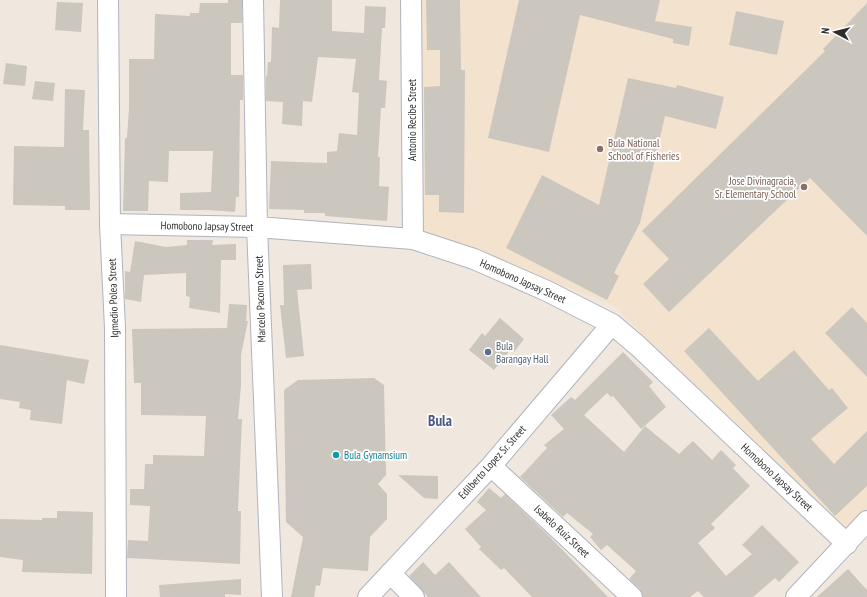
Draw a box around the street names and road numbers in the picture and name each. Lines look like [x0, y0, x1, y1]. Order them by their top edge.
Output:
street label: Antonio Recibe Street [405, 79, 419, 161]
street label: Homobono Japsay Street [160, 218, 254, 234]
street label: Marcelo Pacomo Street [251, 255, 269, 343]
street label: Homobono Japsay Street [478, 256, 568, 306]
street label: Igmedio Polea Street [105, 258, 121, 338]
street label: Edilberto Lopez Sr. Street [455, 422, 529, 502]
street label: Homobono Japsay Street [738, 440, 816, 514]
street label: Isabelo Ruiz Street [531, 502, 593, 560]

